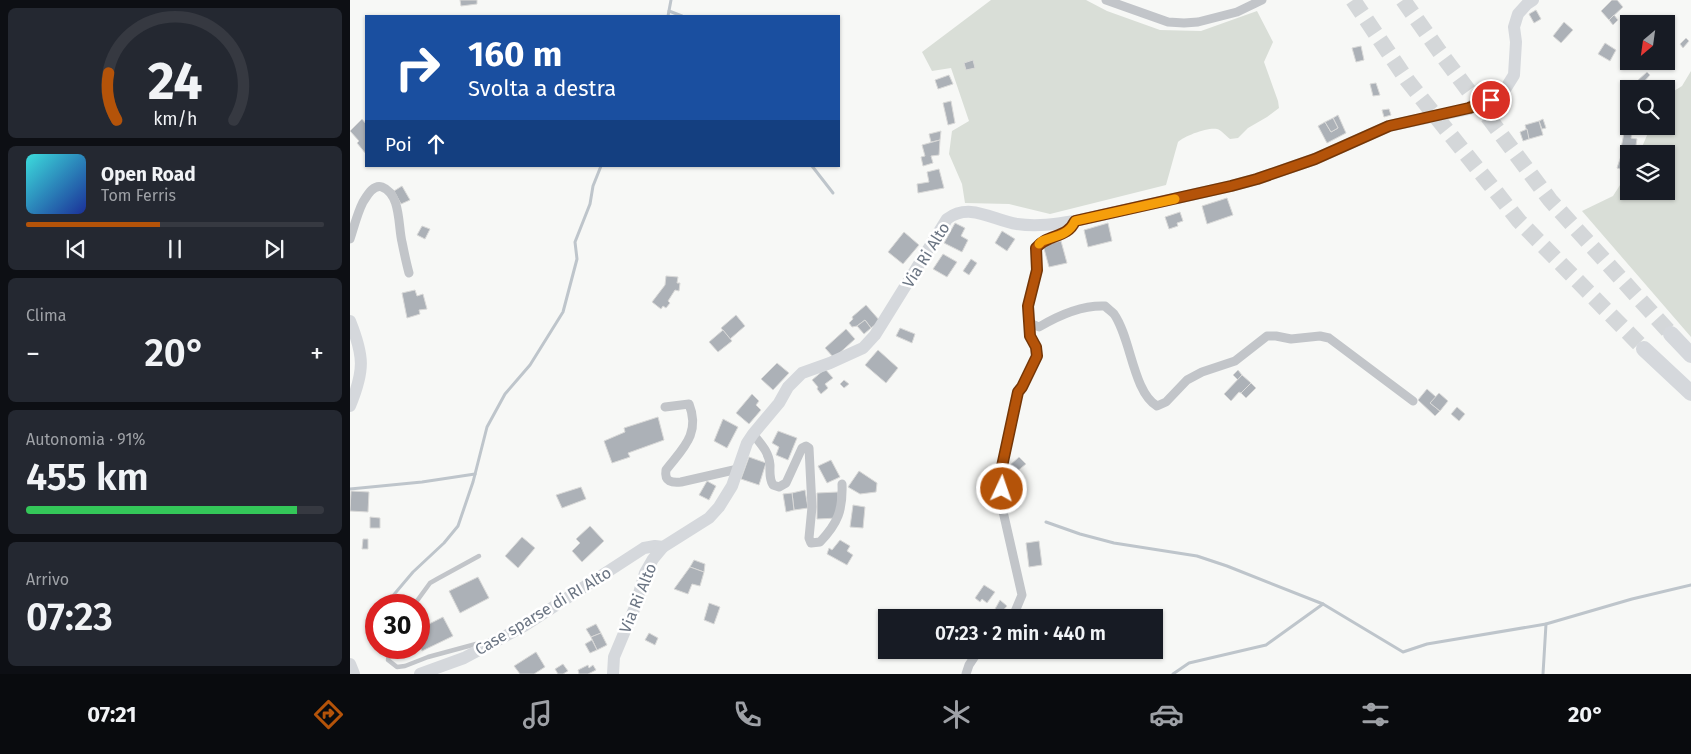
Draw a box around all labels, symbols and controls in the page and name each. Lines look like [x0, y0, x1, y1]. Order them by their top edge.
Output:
north arrow [1620, 15, 1675, 70]
map controls [1620, 15, 1675, 200]
text: 160 m [468, 33, 562, 75]
icon: right [385, 35, 450, 100]
text: 24 [148, 50, 202, 113]
text: Svolta a destra [468, 75, 616, 102]
pin [1470, 79, 1512, 121]
button: search [1620, 80, 1675, 135]
icon: arrive [1477, 86, 1505, 114]
text: km/h [153, 108, 197, 130]
icon: ahead [422, 130, 450, 158]
text: Poi [385, 133, 412, 156]
button: layers [1620, 145, 1675, 200]
text: Open Road [101, 163, 196, 186]
text: Tom Ferris [101, 186, 176, 205]
street label: Via Ri Alto [898, 219, 954, 291]
icon: previous [62, 235, 90, 263]
icon: pause [161, 235, 189, 263]
icon: next [260, 235, 288, 263]
text: Clima [26, 306, 66, 325]
text: 20° [144, 330, 206, 376]
text: − [26, 337, 40, 370]
text: + [310, 337, 324, 370]
text: Autonomia · 91% [26, 430, 146, 449]
text: 455 km [26, 454, 149, 500]
position arrow [975, 462, 1027, 514]
street label: Via Ri Alto [615, 560, 661, 636]
street label: Case sparse di RI Alto [472, 563, 614, 659]
text: Arrivo [26, 570, 69, 589]
text: 07:23 [26, 594, 113, 640]
speed limit sign: 30 [365, 594, 430, 659]
text: 07:23 · 2 min · 440 m [935, 622, 1106, 645]
icon: directions [311, 697, 346, 732]
icon: music [520, 697, 555, 732]
icon: phone [730, 697, 765, 732]
icon: climate [939, 697, 974, 732]
icon: car [1149, 697, 1184, 732]
icon: filters [1358, 697, 1393, 732]
text: 07:21 [87, 701, 136, 728]
text: 20° [1568, 701, 1604, 728]

